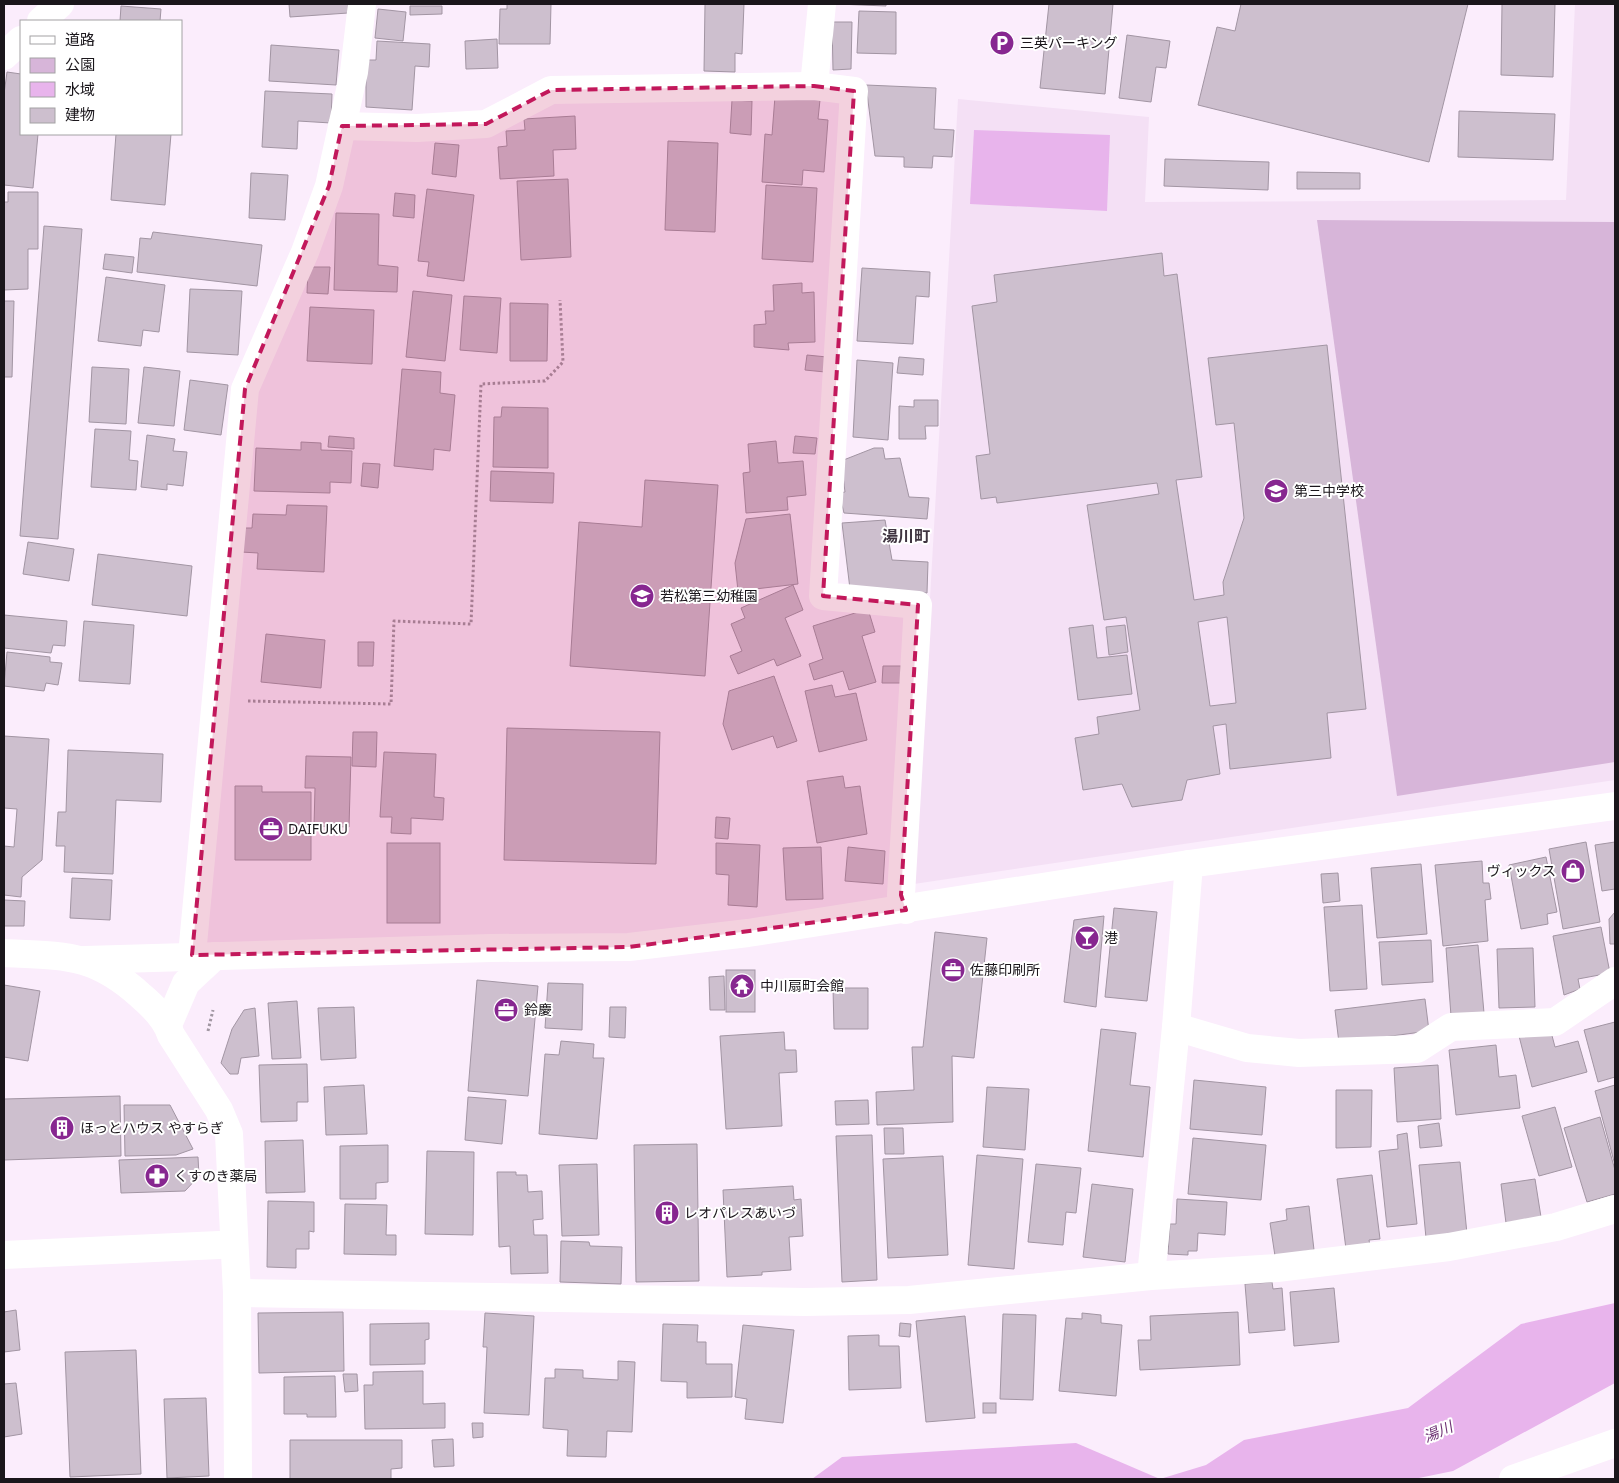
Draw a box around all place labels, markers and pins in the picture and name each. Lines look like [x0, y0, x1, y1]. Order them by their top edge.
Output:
parking icon: 三英パーキング [989, 30, 1015, 56]
place label: 三英パーキング [1020, 33, 1118, 52]
school or university icon: 第三中学校 [1263, 478, 1289, 504]
place label: 第三中学校 [1294, 481, 1364, 500]
school or university icon: 若松第三幼稚園 [629, 583, 655, 609]
place label: 若松第三幼稚園 [660, 586, 758, 605]
office icon: DAIFUKU [258, 816, 284, 842]
place label: DAIFUKU [288, 819, 348, 838]
shop icon: ヴィックス [1560, 858, 1586, 884]
place label: ヴィックス [1486, 861, 1556, 880]
bar icon: 港 [1074, 925, 1100, 951]
place label: 港 [1104, 928, 1118, 947]
office icon: 佐藤印刷所 [940, 957, 966, 983]
place label: 佐藤印刷所 [970, 960, 1040, 979]
temple icon: 中川扇町会館 [729, 973, 755, 999]
place label: 中川扇町会館 [760, 976, 844, 995]
office icon: 鈴慶 [493, 997, 519, 1023]
place label: 鈴慶 [524, 1000, 552, 1019]
building icon: ほっとハウス やすらぎ [49, 1115, 75, 1141]
place label: ほっとハウス やすらぎ [80, 1118, 224, 1137]
pharmacy icon: くすのき薬局 [144, 1163, 170, 1189]
place label: くすのき薬局 [174, 1166, 258, 1185]
building icon: レオパレスあいづ [654, 1200, 680, 1226]
place label: レオパレスあいづ [684, 1203, 796, 1222]

